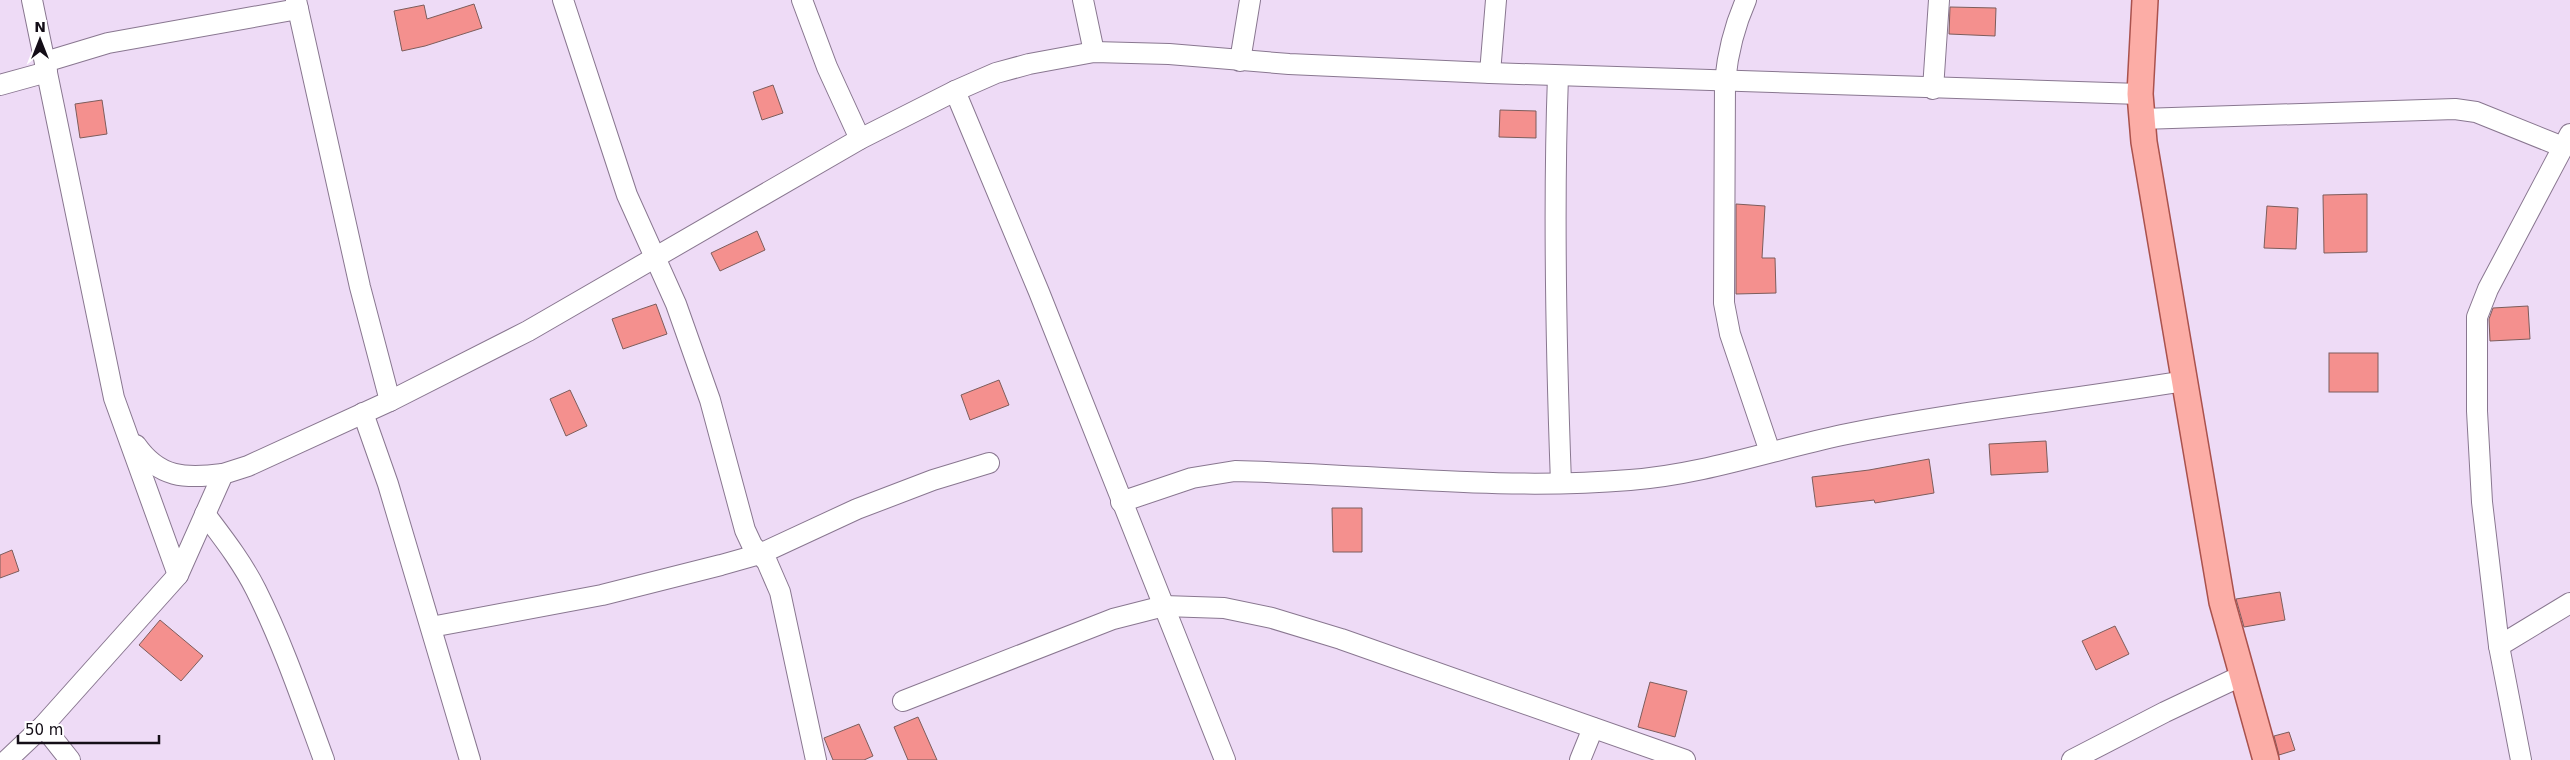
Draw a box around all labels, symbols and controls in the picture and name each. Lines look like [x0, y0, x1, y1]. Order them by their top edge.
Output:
north arrow [15, 15, 65, 65]
text: N [34, 19, 46, 35]
scale bar [18, 712, 159, 744]
text: 50 m [25, 721, 63, 739]

